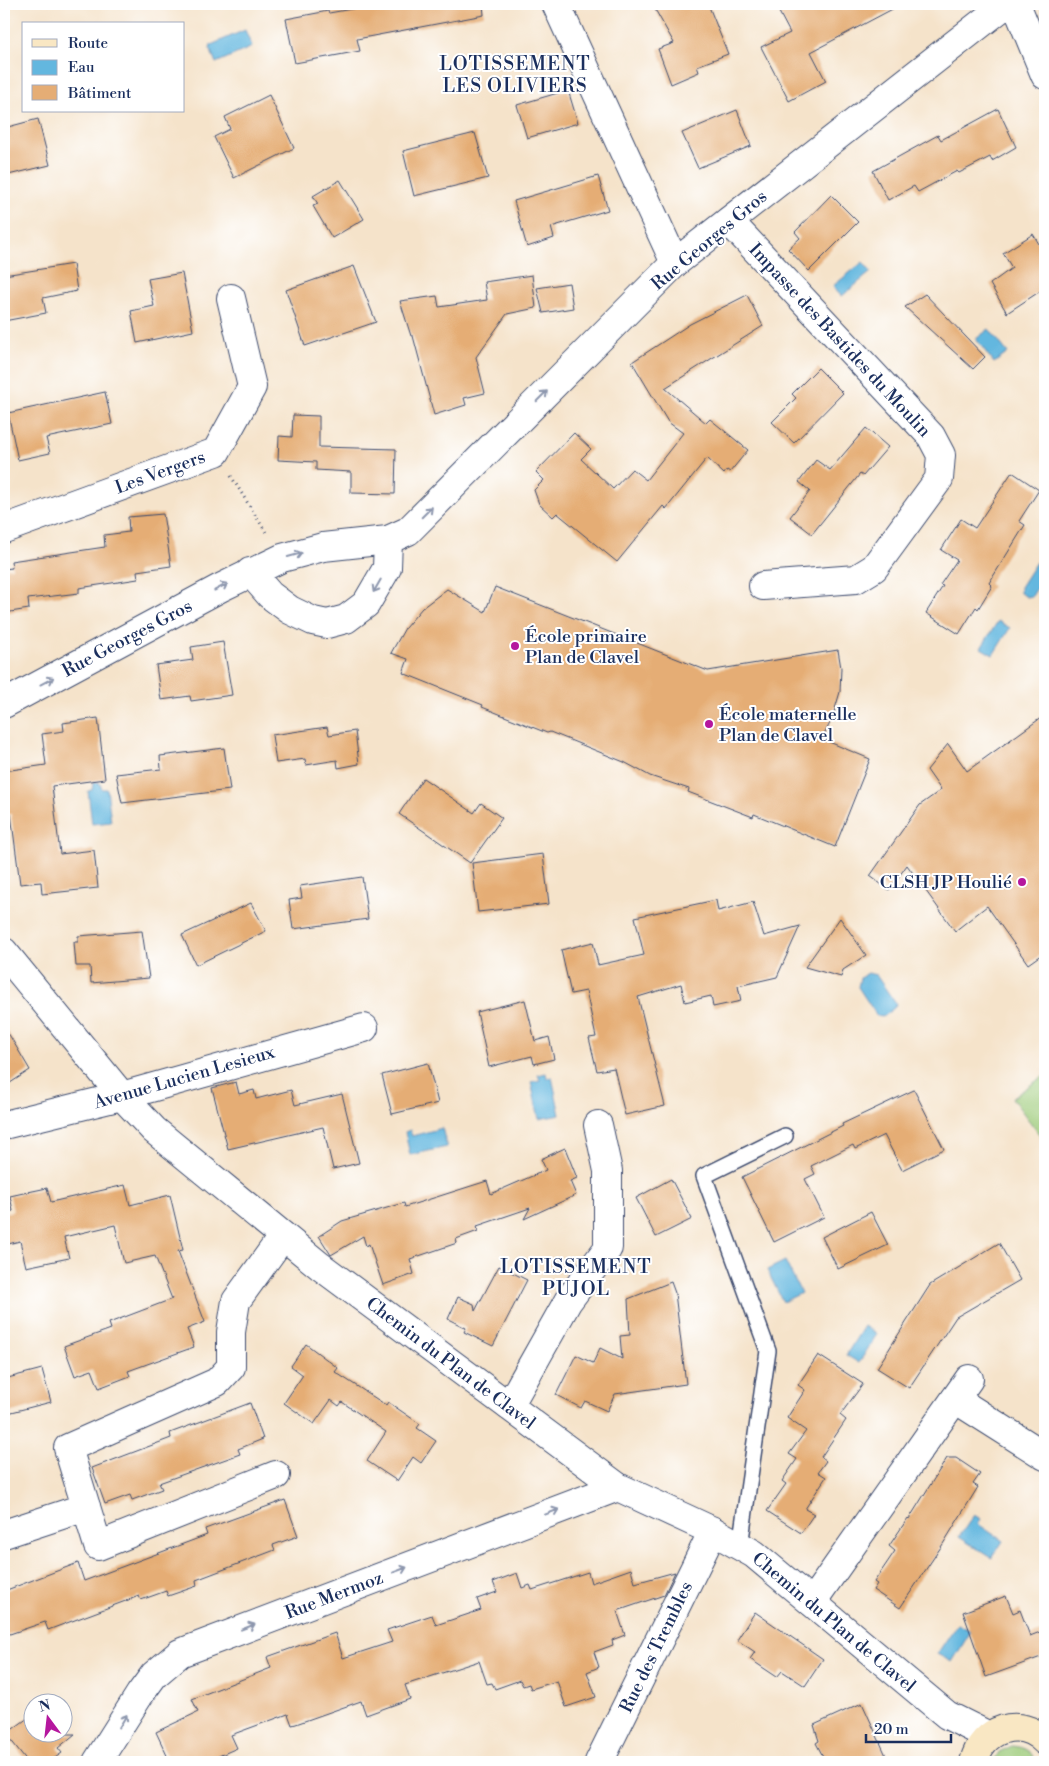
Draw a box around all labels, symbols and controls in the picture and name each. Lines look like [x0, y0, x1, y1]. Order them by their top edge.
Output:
legend [22, 22, 185, 112]
text: Route [68, 34, 108, 53]
district label: LOTISSEMENT LES OLIVIERS [439, 52, 591, 98]
text: Eau [68, 58, 95, 77]
text: Bâtiment [67, 84, 132, 103]
street label: Rue Georges Gros [647, 185, 772, 296]
street label: Impasse des Bastides du Moulin [744, 239, 936, 442]
one-way arrow [536, 390, 548, 403]
street label: Les Vergers [112, 445, 209, 499]
one-way arrow [421, 505, 433, 518]
one-way arrow [287, 549, 303, 559]
one-way arrow [371, 578, 381, 592]
one-way arrow [213, 582, 228, 592]
street label: Rue Georges Gros [58, 594, 196, 682]
place label: École primaire Plan de Clavel [525, 625, 647, 669]
marker: École primaire Plan de Clavel [509, 640, 521, 652]
one-way arrow [39, 676, 54, 686]
place label: École maternelle Plan de Clavel [719, 703, 857, 747]
marker: École maternelle Plan de Clavel [703, 718, 715, 730]
place label: CLSH JP Houlié [880, 871, 1012, 894]
marker: CLSH JP Houlié [1016, 876, 1028, 888]
street label: Avenue Lucien Lesieux [90, 1040, 278, 1115]
district label: LOTISSEMENT PUJOL [500, 1255, 652, 1301]
street label: Chemin du Plan de Clavel [361, 1292, 541, 1435]
one-way arrow [544, 1507, 559, 1517]
street label: Chemin du Plan de Clavel [747, 1547, 921, 1698]
one-way arrow [392, 1565, 407, 1574]
street label: Rue Mermoz [282, 1566, 386, 1625]
street label: Rue des Trembles [615, 1578, 698, 1717]
one-way arrow [240, 1622, 255, 1632]
north arrow [22, 1694, 72, 1744]
text: N [37, 1696, 53, 1717]
scale bar [866, 1711, 952, 1743]
one-way arrow [119, 1715, 129, 1729]
text: 20 m [874, 1720, 909, 1739]

